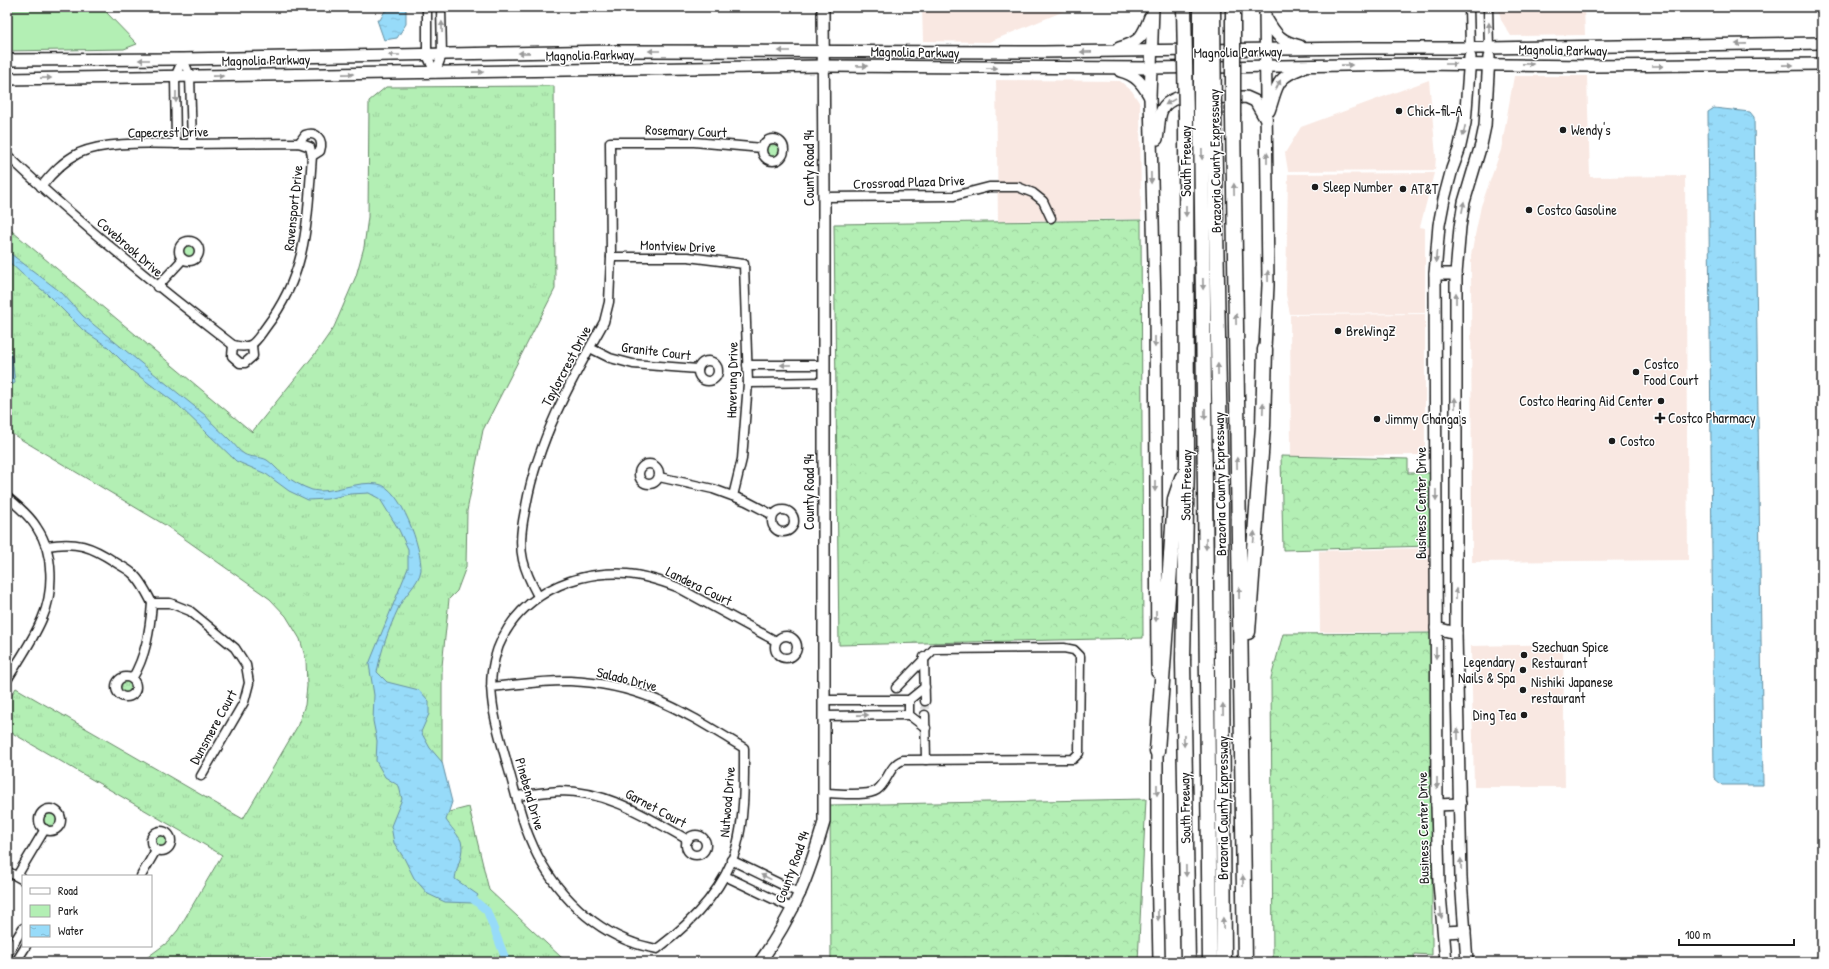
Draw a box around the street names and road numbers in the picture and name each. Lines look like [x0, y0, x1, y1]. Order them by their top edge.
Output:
street label: Magnolia Parkway [1518, 39, 1608, 61]
street label: Magnolia Parkway [870, 41, 960, 63]
street label: Magnolia Parkway [1193, 41, 1283, 63]
street label: Magnolia Parkway [545, 44, 635, 66]
street label: Magnolia Parkway [221, 49, 311, 71]
street label: Brazoria County Expressway [1204, 89, 1226, 233]
street label: Rosemary Court [645, 120, 727, 142]
street label: Capecrest Drive [127, 121, 209, 143]
street label: South Freeway [1176, 125, 1196, 197]
street label: County Road 94 [799, 130, 819, 206]
street label: Ravensport Drive [279, 164, 307, 252]
street label: Crossroad Plaza Drive [853, 170, 966, 193]
street label: Covebrook Drive [93, 212, 168, 281]
street label: Montview Drive [640, 235, 716, 256]
street label: Taylorcrest Drive [536, 322, 596, 410]
street label: Granite Court [620, 337, 692, 364]
street label: Haverung Drive [721, 341, 743, 418]
street label: Brazoria County Expressway [1209, 412, 1231, 556]
street label: Business Center Drive [1411, 447, 1430, 559]
street label: South Freeway [1175, 449, 1197, 521]
street label: County Road 94 [799, 454, 819, 530]
street label: Landera Court [663, 561, 736, 610]
street label: Salado Drive [595, 662, 660, 695]
street label: Dunsmere Court [184, 686, 241, 767]
street label: Brazoria County Expressway [1213, 736, 1233, 880]
street label: Pinebend Drive [511, 755, 550, 833]
street label: Nutwood Drive [714, 766, 739, 838]
street label: Business Center Drive [1412, 771, 1433, 884]
street label: South Freeway [1174, 772, 1196, 844]
street label: Garnet Court [622, 784, 690, 832]
street label: County Road 94 [770, 828, 814, 906]

